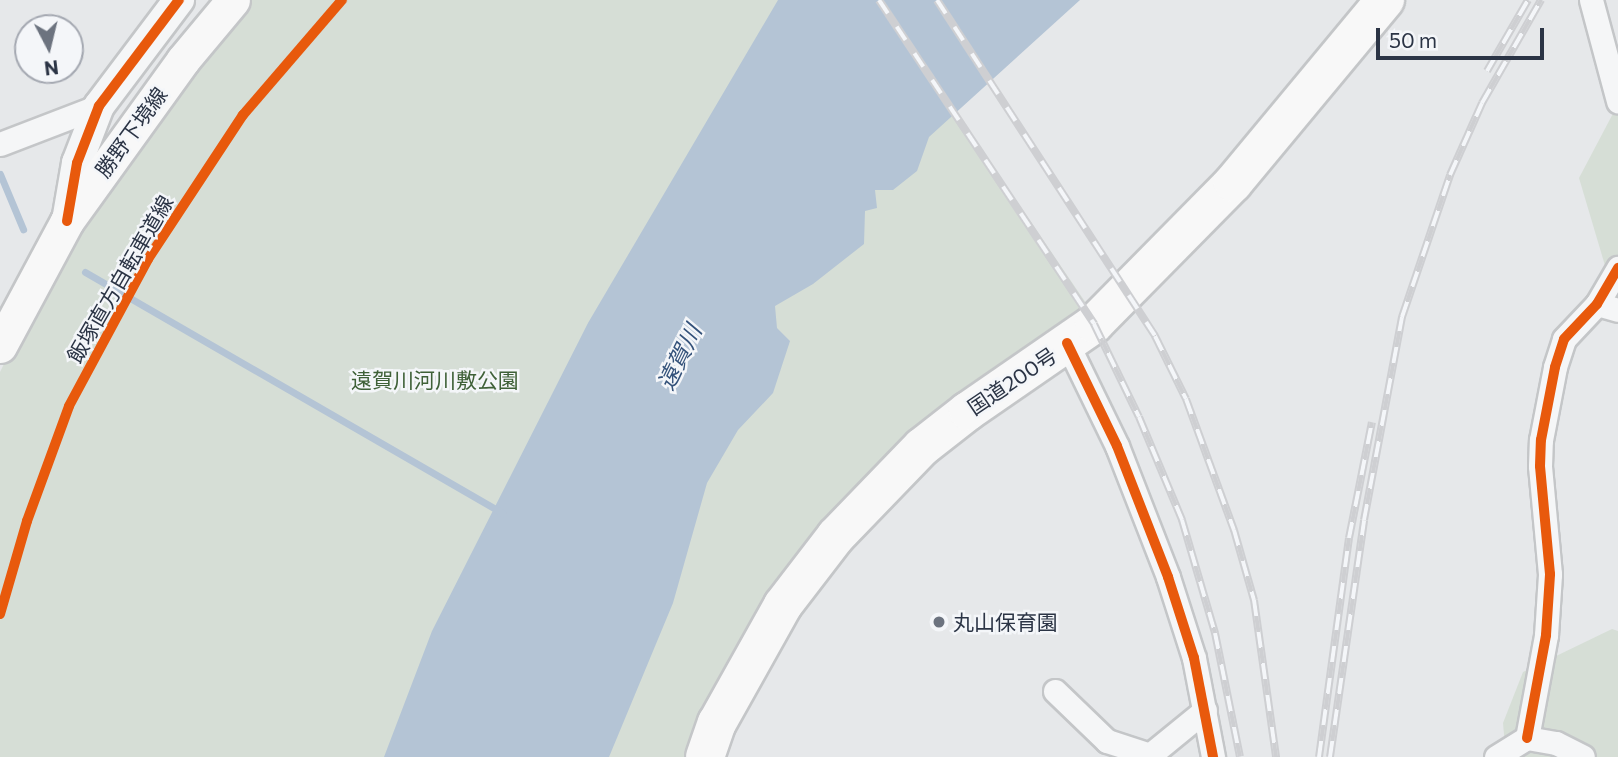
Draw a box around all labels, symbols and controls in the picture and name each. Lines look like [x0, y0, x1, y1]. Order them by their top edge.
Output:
north arrow [14, 14, 84, 84]
scale bar [1380, 14, 1548, 58]
text: 50 m [1389, 27, 1437, 52]
text: N [43, 56, 60, 81]
street label: 勝野下境線 [90, 82, 172, 182]
street label: 飯塚直方自転車道線 [62, 191, 178, 367]
water label: 遠賀川 [651, 320, 707, 394]
street label: 国道200号 [963, 342, 1061, 420]
park label: 遠賀川河川敷公園 [351, 367, 519, 393]
place label: 丸山保育園 [953, 609, 1058, 635]
marker: 丸山保育園 [931, 614, 947, 630]

